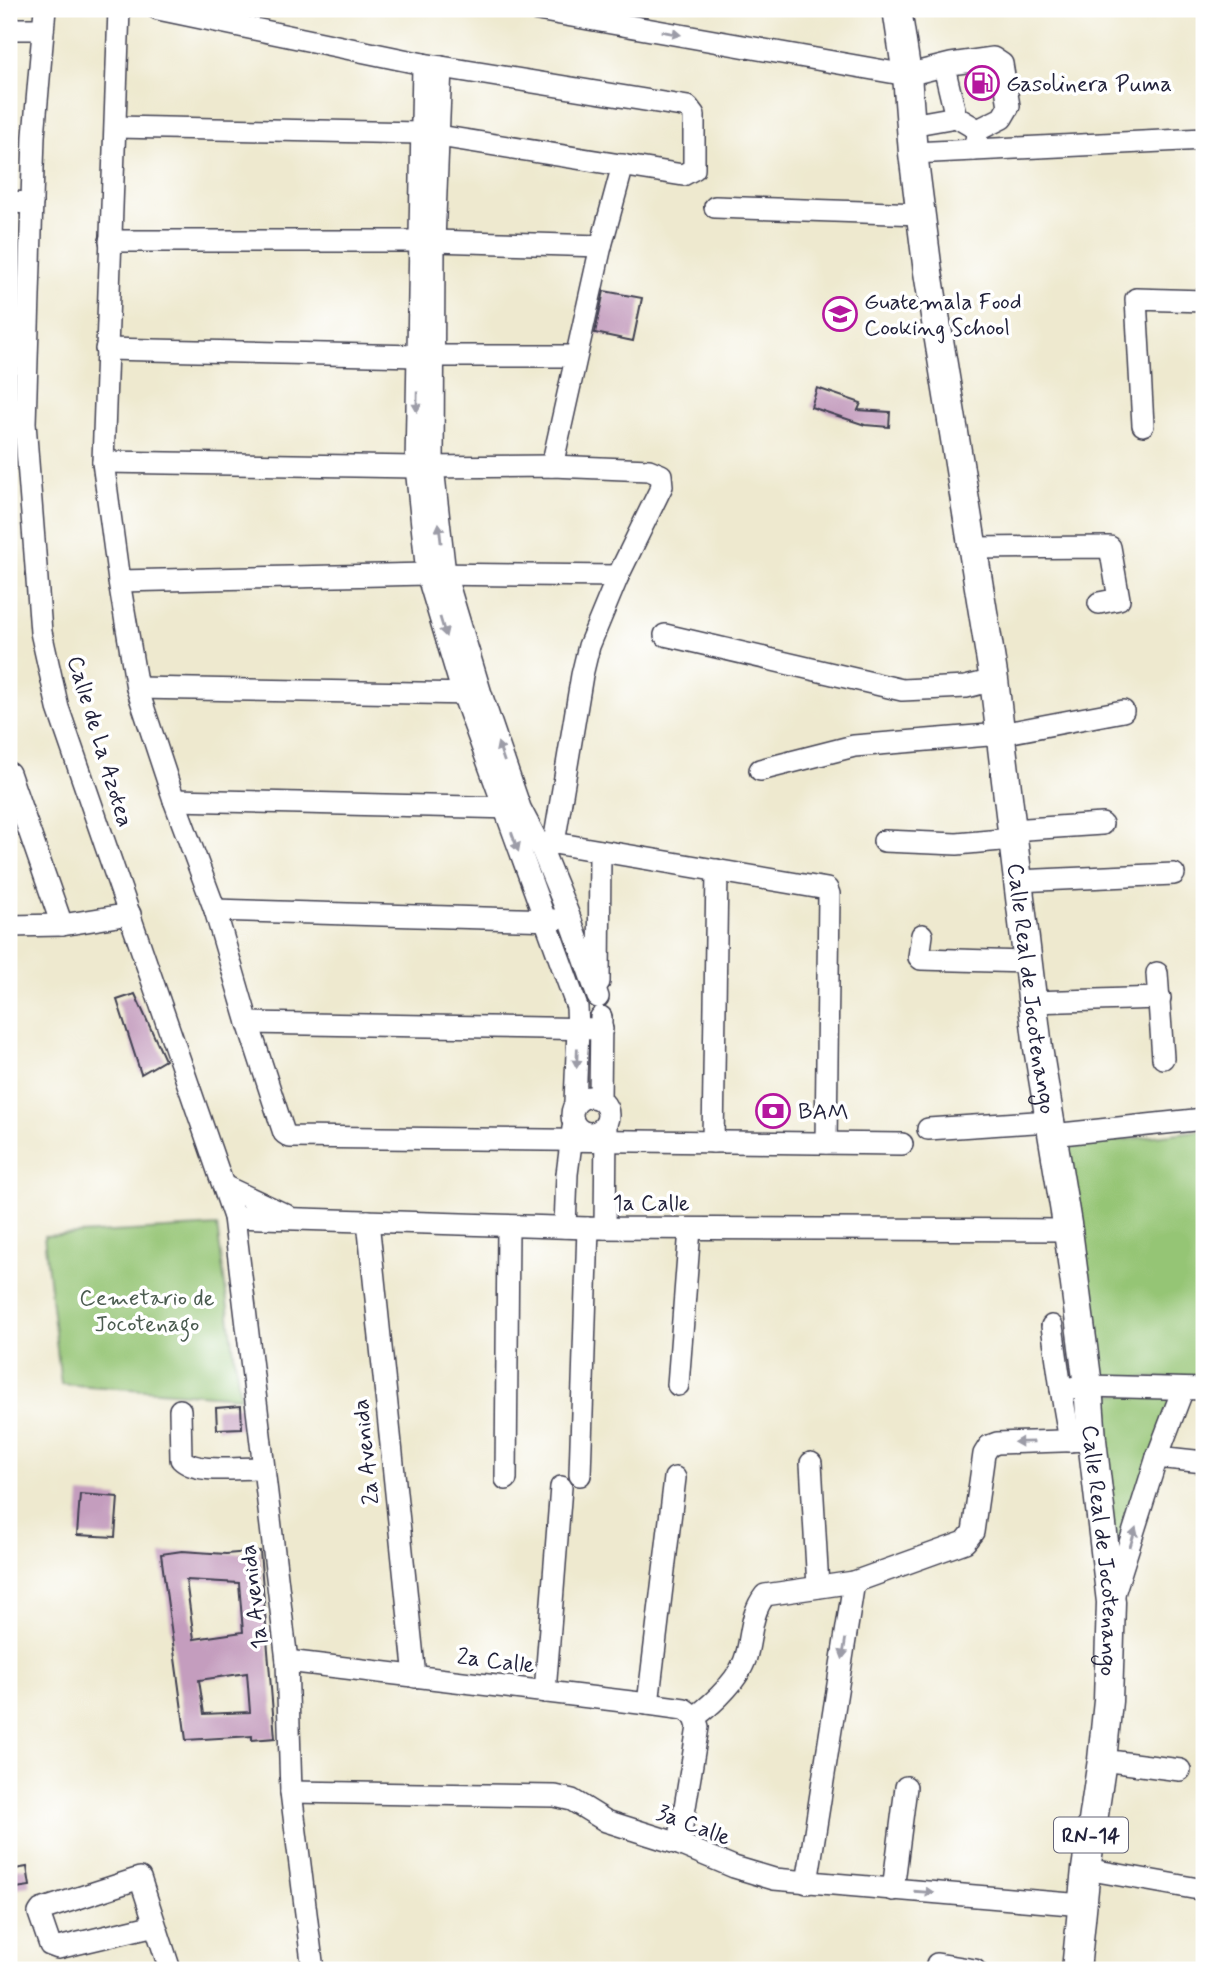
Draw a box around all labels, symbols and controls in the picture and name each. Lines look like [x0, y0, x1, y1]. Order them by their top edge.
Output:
one-way arrow [660, 28, 682, 39]
fuel station icon: Gasolinera Puma [963, 64, 1001, 102]
place label: Gasolinera Puma [1006, 70, 1172, 100]
place label: Guatemala Food Cooking School [864, 288, 1022, 344]
school or university icon: Guatemala Food Cooking School [821, 295, 859, 333]
one-way arrow [412, 391, 423, 413]
one-way arrow [435, 522, 446, 544]
one-way arrow [438, 616, 448, 637]
street label: Calle de La Azotea [59, 652, 139, 831]
one-way arrow [495, 741, 506, 762]
one-way arrow [510, 832, 521, 853]
street label: Calle Real de Jocotenango [999, 862, 1062, 1116]
one-way arrow [572, 1048, 583, 1070]
bank icon: BAM [754, 1092, 792, 1130]
place label: BAM [798, 1098, 849, 1128]
street label: 1a Calle [613, 1189, 690, 1219]
park label: Cemetario de Jocotenago [79, 1284, 215, 1342]
street label: 2a Avenida [347, 1397, 387, 1506]
street label: Calle Real de Jocotenango [1074, 1424, 1124, 1677]
one-way arrow [1013, 1436, 1035, 1448]
one-way arrow [1128, 1526, 1139, 1547]
street label: 1a Avenida [234, 1543, 276, 1651]
one-way arrow [838, 1638, 849, 1660]
street label: 2a Calle [455, 1642, 536, 1682]
street label: 3a Calle [652, 1798, 735, 1854]
road number: RN-14 [1054, 1818, 1128, 1853]
one-way arrow [914, 1887, 936, 1898]

